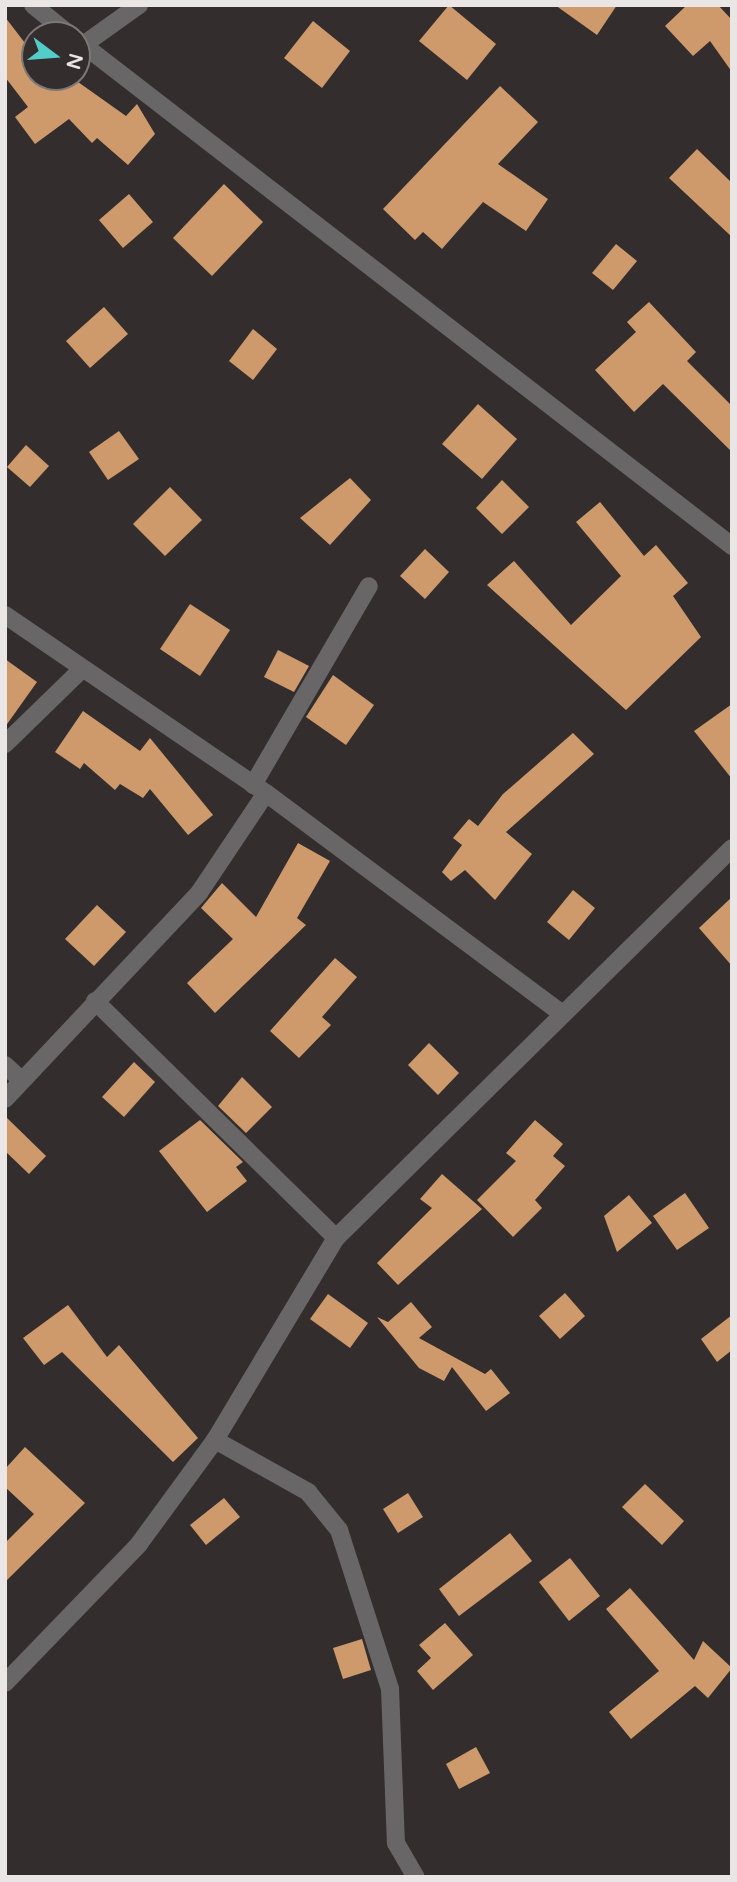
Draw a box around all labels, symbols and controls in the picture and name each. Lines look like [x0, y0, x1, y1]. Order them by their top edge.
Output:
north arrow [21, 21, 91, 91]
text: N [62, 51, 87, 72]

